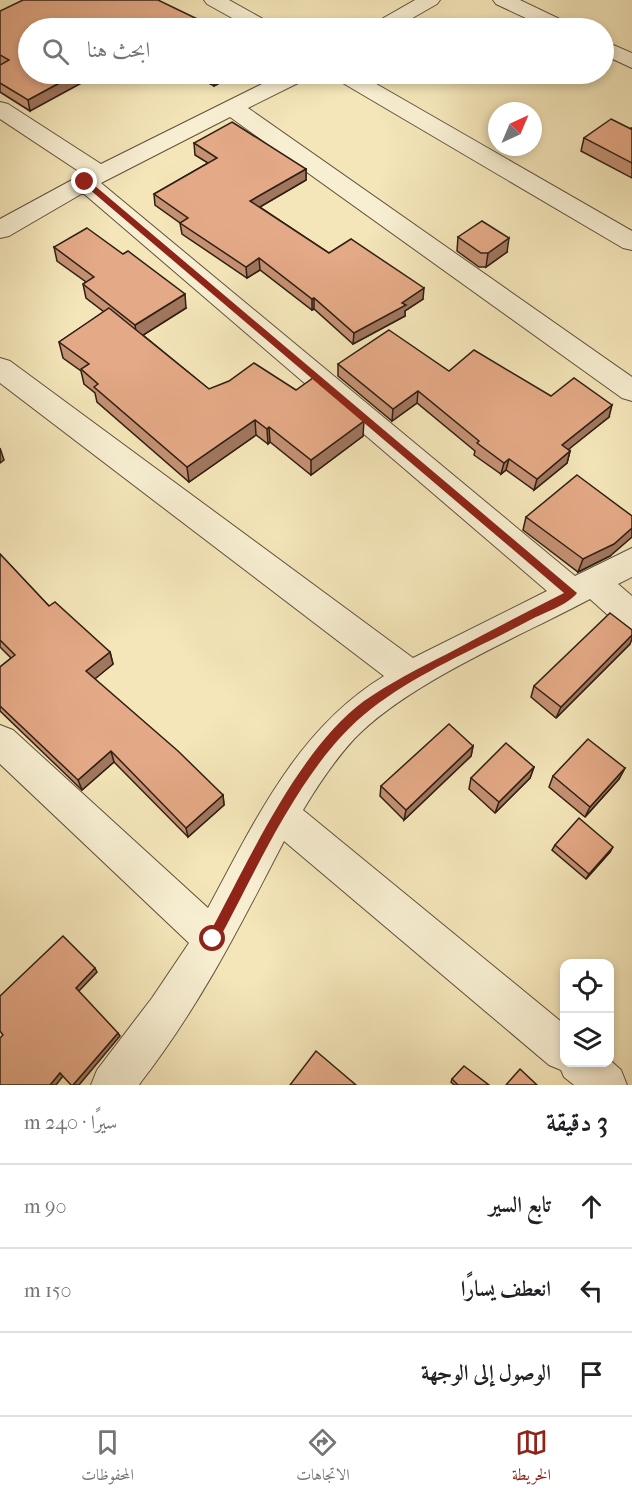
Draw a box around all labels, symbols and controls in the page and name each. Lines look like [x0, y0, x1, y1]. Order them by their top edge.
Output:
search box [18, 18, 614, 84]
icon: search [39, 35, 72, 68]
text: ابحث هنا [87, 37, 150, 63]
north arrow [488, 102, 542, 156]
route end [71, 168, 97, 194]
route start [199, 925, 225, 951]
map controls [560, 959, 614, 1067]
button: locate [560, 959, 614, 1013]
button: layers [560, 1013, 614, 1067]
text: 3 دقيقة [546, 1107, 608, 1138]
text: سيرًا · 240 m [24, 1111, 117, 1134]
icon: ahead [575, 1190, 608, 1223]
text: تابع السير [489, 1192, 551, 1218]
text: 90 m [24, 1195, 66, 1218]
icon: left [575, 1274, 608, 1307]
text: انعطف يسارًا [461, 1276, 551, 1302]
text: 150 m [24, 1279, 72, 1302]
icon: arrive [575, 1358, 608, 1391]
text: الوصول إلى الوجهة [421, 1360, 551, 1386]
tab: المحفوظات [81, 1426, 134, 1490]
tab: الاتجاهات [296, 1426, 350, 1490]
tab: الخريطة [512, 1426, 551, 1490]

